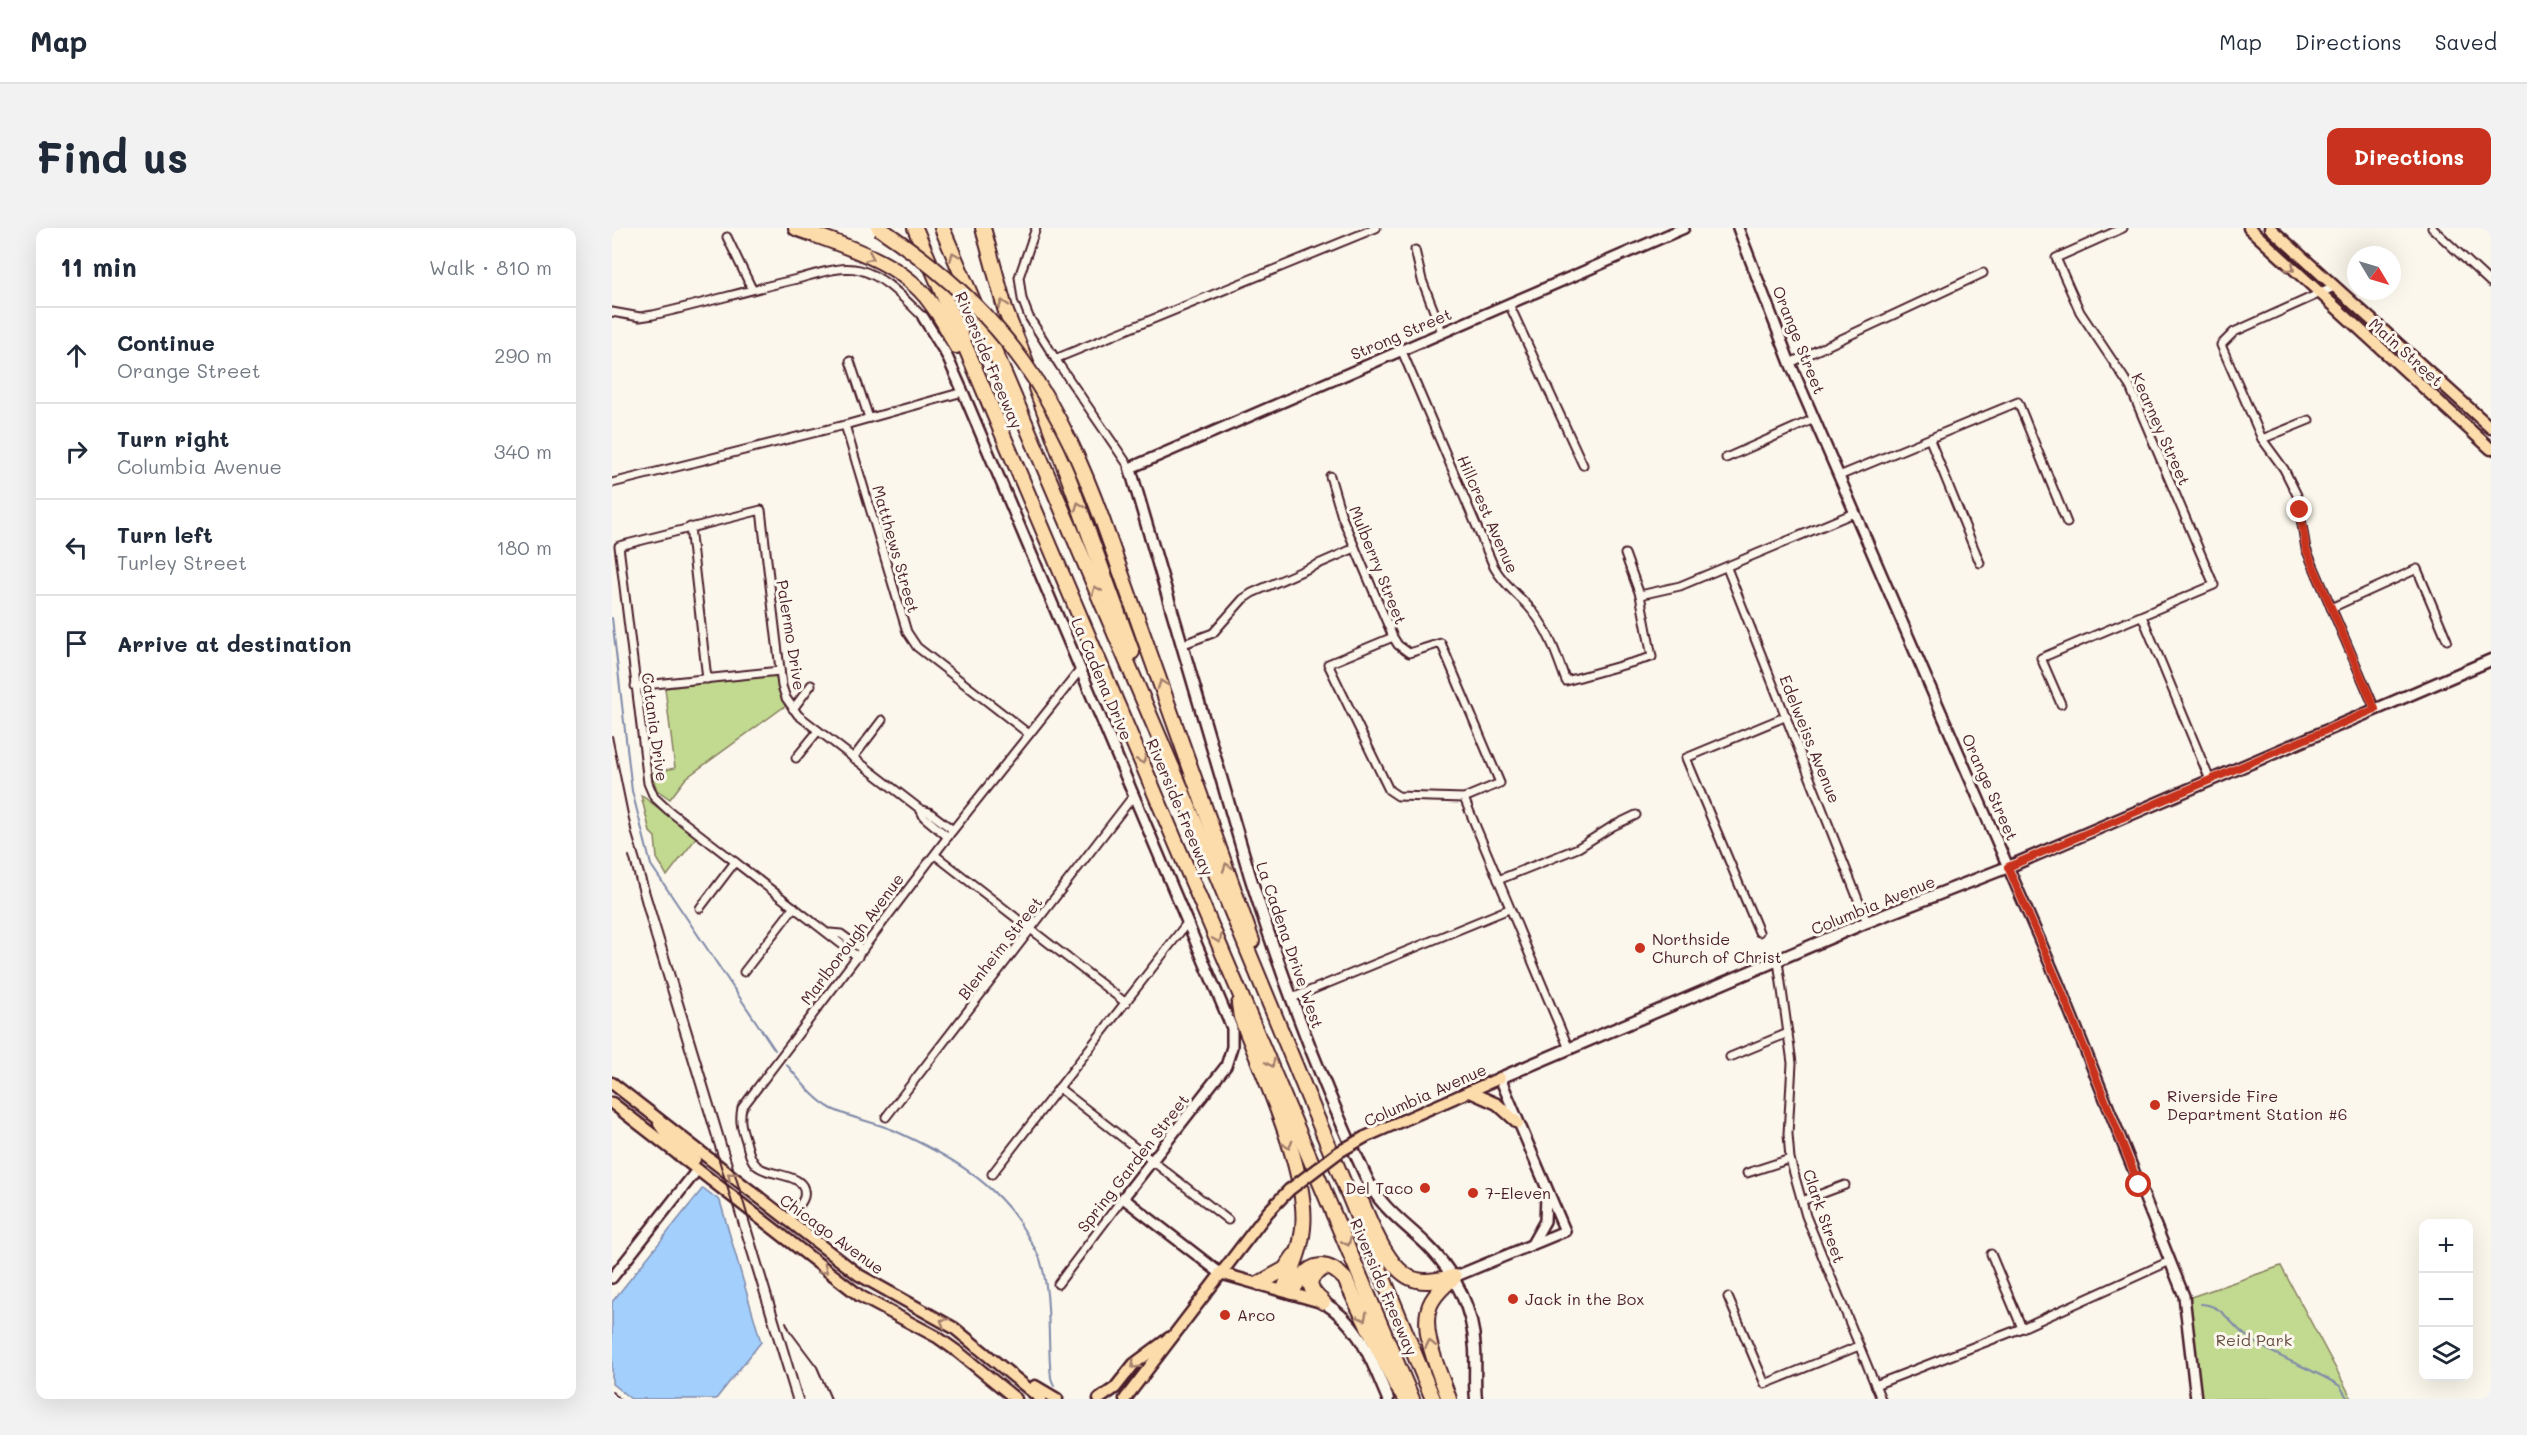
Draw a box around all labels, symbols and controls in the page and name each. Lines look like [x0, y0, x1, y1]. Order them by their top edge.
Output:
text: Map [30, 23, 87, 59]
text: Map [2219, 28, 2262, 55]
text: Directions [2295, 28, 2402, 55]
text: Saved [2435, 28, 2497, 55]
button: Directions [2327, 128, 2491, 185]
text: Find us [36, 129, 188, 184]
north arrow [2347, 246, 2401, 300]
text: 11 min [60, 250, 137, 284]
one-way arrow [864, 250, 875, 262]
one-way arrow [949, 251, 961, 262]
text: Walk · 810 m [429, 254, 552, 280]
one-way arrow [2285, 261, 2295, 272]
street label: Orange Street [1768, 283, 1831, 397]
street label: Riverside Freeway [951, 288, 1028, 432]
one-way arrow [998, 299, 1010, 310]
street label: Strong Street [1347, 303, 1455, 364]
street label: Main Street [2365, 313, 2448, 390]
text: Continue [117, 328, 215, 357]
icon: ahead [60, 339, 93, 372]
text: 290 m [494, 342, 552, 368]
text: Orange Street [117, 357, 260, 383]
street label: Kearney Street [2127, 369, 2196, 488]
text: Turn right [117, 424, 229, 453]
icon: right [60, 435, 93, 468]
text: 340 m [494, 438, 552, 464]
street label: Hillcrest Avenue [1453, 452, 1524, 576]
text: Columbia Avenue [117, 453, 282, 479]
street label: Matthews Street [868, 483, 925, 615]
route end [2286, 496, 2312, 522]
one-way arrow [1074, 501, 1086, 512]
street label: Mulberry Street [1345, 502, 1412, 627]
text: Turn left [117, 520, 213, 549]
icon: left [60, 531, 93, 564]
text: 180 m [496, 534, 552, 560]
text: Turley Street [117, 549, 247, 575]
street label: Palermo Drive [772, 578, 811, 692]
one-way arrow [1091, 585, 1103, 596]
street label: La Cadena Drive [1067, 614, 1138, 743]
icon: arrive [60, 627, 93, 660]
text: Arrive at destination [117, 629, 352, 658]
street label: Catania Drive [637, 671, 674, 783]
street label: Edelweiss Avenue [1775, 672, 1846, 806]
one-way arrow [1156, 679, 1169, 689]
street label: Orange Street [1958, 730, 2023, 843]
street label: Riverside Freeway [1142, 735, 1219, 879]
one-way arrow [1135, 754, 1147, 765]
street label: La Cadena Drive West [1252, 859, 1329, 1031]
one-way arrow [1222, 862, 1234, 873]
street label: Marlborough Avenue [795, 869, 908, 1009]
street label: Columbia Avenue [1808, 870, 1938, 939]
street label: Blenheim Street [953, 892, 1046, 1004]
place label: Northside Church of Christ [1652, 928, 1782, 967]
one-way arrow [1211, 933, 1223, 944]
marker: Northside Church of Christ [1633, 941, 1647, 955]
one-way arrow [1264, 1056, 1276, 1067]
street label: Columbia Avenue [1360, 1058, 1489, 1131]
place label: Riverside Fire Department Station #6 [2167, 1085, 2347, 1124]
street label: Spring Garden Street [1072, 1089, 1193, 1236]
marker: Riverside Fire Department Station #6 [2148, 1098, 2162, 1112]
one-way arrow [1281, 1140, 1294, 1150]
street label: Clark Street [1799, 1166, 1850, 1266]
route start [2125, 1171, 2151, 1197]
one-way arrow [727, 1173, 738, 1184]
place label: Del Taco [1345, 1177, 1413, 1198]
marker: Del Taco [1418, 1181, 1432, 1195]
place label: 7-Eleven [1485, 1182, 1551, 1203]
marker: 7-Eleven [1466, 1186, 1480, 1200]
street label: Chicago Avenue [776, 1189, 889, 1279]
street label: Riverside Freeway [1346, 1215, 1423, 1359]
map controls [2419, 1219, 2473, 1381]
button: + [2419, 1219, 2473, 1273]
one-way arrow [1340, 1236, 1352, 1247]
one-way arrow [818, 1262, 829, 1273]
button: − [2419, 1273, 2473, 1327]
place label: Jack in the Box [1525, 1288, 1644, 1309]
marker: Jack in the Box [1506, 1292, 1520, 1306]
place label: Arco [1237, 1304, 1275, 1325]
marker: Arco [1218, 1308, 1232, 1322]
one-way arrow [1356, 1310, 1368, 1321]
one-way arrow [940, 1317, 950, 1329]
button: layers [2419, 1327, 2473, 1381]
park label: Reid Park [2216, 1329, 2292, 1350]
one-way arrow [1425, 1339, 1438, 1349]
one-way arrow [1131, 1357, 1142, 1368]

